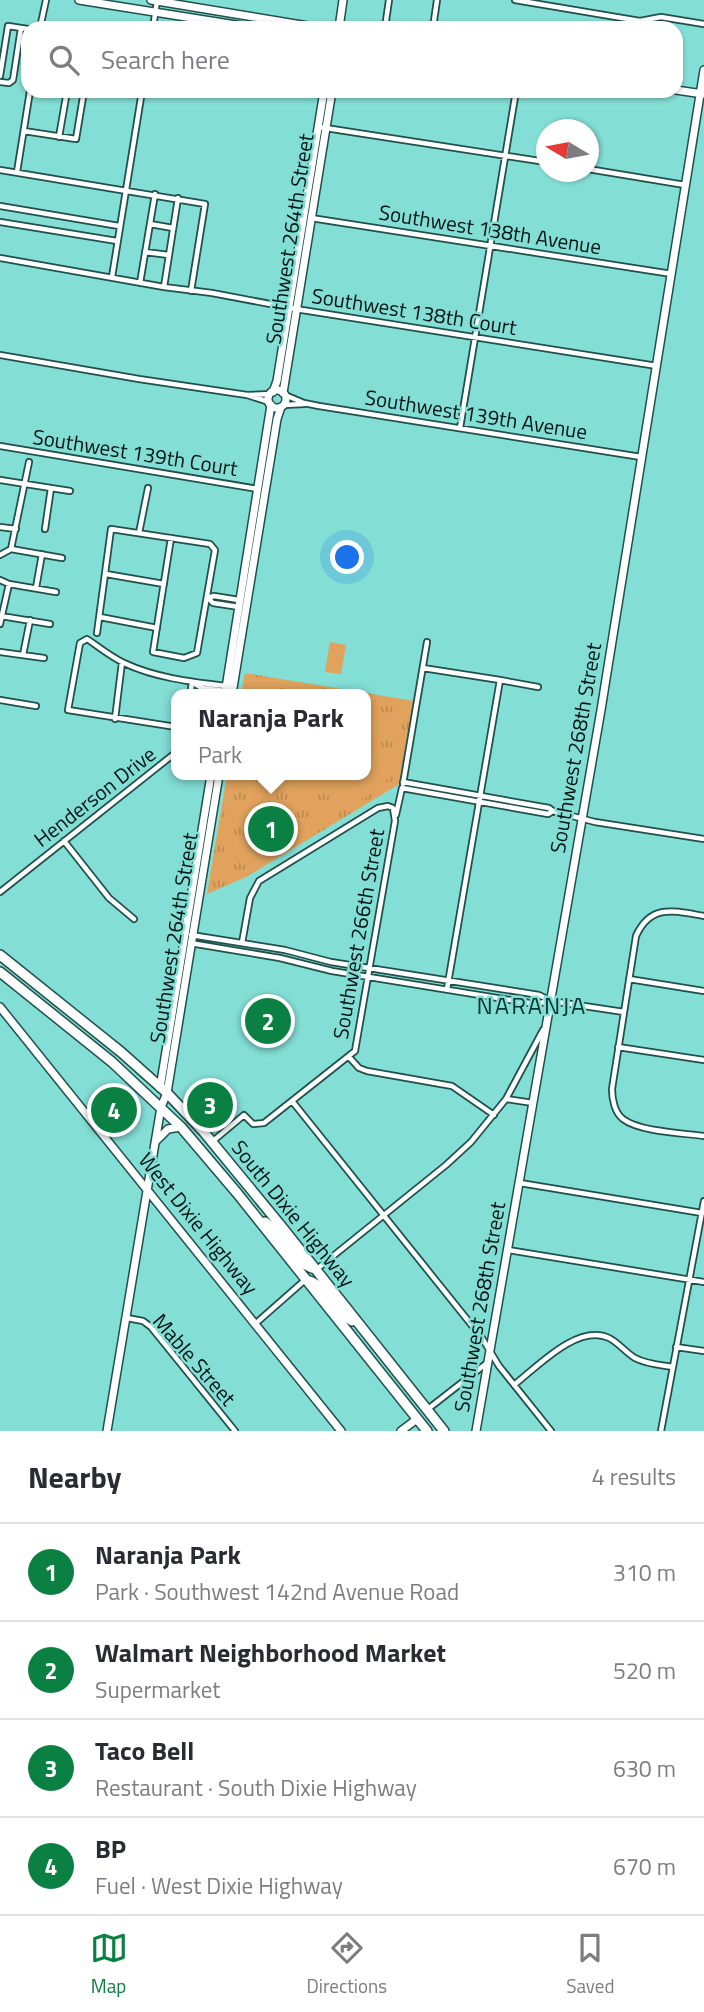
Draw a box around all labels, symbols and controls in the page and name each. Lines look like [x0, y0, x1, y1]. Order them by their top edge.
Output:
search box [21, 21, 683, 98]
text: Search here [101, 40, 230, 79]
icon: search [45, 41, 83, 79]
north arrow [536, 119, 599, 182]
street label: Southwest 264th Street [257, 130, 322, 347]
street label: Southwest 138th Avenue [377, 196, 604, 262]
street label: Southwest 138th Court [309, 279, 520, 343]
street label: Southwest 139th Avenue [363, 381, 590, 447]
street label: Southwest 139th Court [30, 420, 241, 484]
your location [330, 540, 364, 574]
street label: Southwest 268th Street [541, 639, 609, 856]
popup [171, 689, 371, 780]
text: Naranja Park [198, 698, 344, 737]
text: Park [198, 737, 242, 772]
street label: Henderson Drive [26, 738, 162, 854]
pin: 1 [248, 803, 294, 855]
street label: Southwest 266th Street [324, 825, 392, 1042]
street label: Southwest 264th Street [141, 829, 206, 1046]
district label: NARANJA [477, 987, 587, 1023]
pin: 2 [245, 995, 291, 1047]
pin: 3 [187, 1079, 233, 1131]
pin: 4 [91, 1084, 137, 1136]
street label: South Dixie Highway [224, 1133, 363, 1294]
street label: West Dixie Highway [131, 1145, 266, 1302]
street label: Southwest 268th Street [445, 1198, 513, 1415]
street label: Mable Street [145, 1306, 244, 1413]
text: Nearby [28, 1454, 121, 1500]
text: 4 results [592, 1459, 676, 1494]
text: Naranja Park [95, 1535, 241, 1574]
text: 1 [45, 1555, 57, 1590]
text: 310 m [613, 1555, 676, 1590]
text: Park · Southwest 142nd Avenue Road [95, 1574, 459, 1609]
text: Walmart Neighborhood Market [95, 1633, 446, 1672]
text: 2 [45, 1653, 57, 1688]
text: 520 m [613, 1653, 676, 1688]
text: Supermarket [95, 1672, 220, 1707]
text: Taco Bell [95, 1731, 194, 1770]
text: 3 [45, 1751, 57, 1786]
text: 630 m [613, 1751, 676, 1786]
text: Restaurant · South Dixie Highway [95, 1770, 417, 1805]
text: BP [95, 1829, 126, 1868]
text: 4 [45, 1849, 57, 1884]
text: 670 m [613, 1849, 676, 1884]
text: Fuel · West Dixie Highway [95, 1868, 343, 1903]
tab: Map [90, 1929, 128, 2000]
tab: Directions [307, 1929, 387, 2000]
tab: Saved [566, 1929, 614, 2000]

